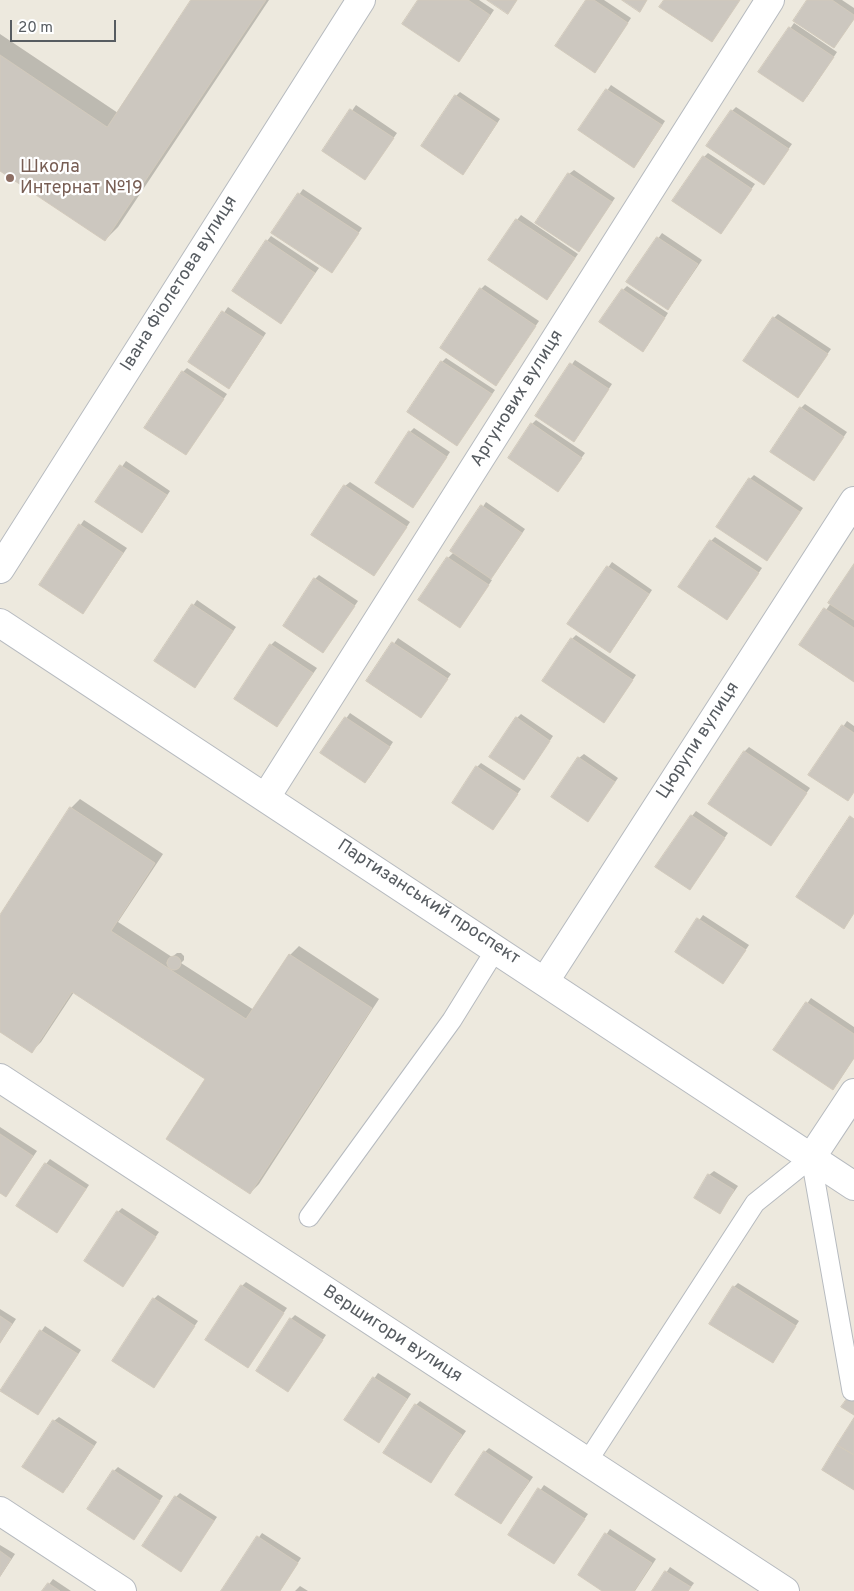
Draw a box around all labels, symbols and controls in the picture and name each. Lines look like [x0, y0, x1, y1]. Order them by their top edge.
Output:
scale bar [12, 10, 119, 42]
text: 20 m [18, 19, 53, 38]
place label: Школа Интернат №19 [20, 157, 143, 200]
marker: Школа Интернат №19 [4, 172, 16, 184]
street label: Івана Фіолетова вулиця [117, 192, 243, 376]
street label: Аргунових вулиця [467, 327, 569, 471]
street label: Цюрупи вулиця [653, 678, 745, 804]
street label: Партизанський проспект [332, 836, 524, 970]
street label: Вершигори вулиця [318, 1282, 466, 1388]

